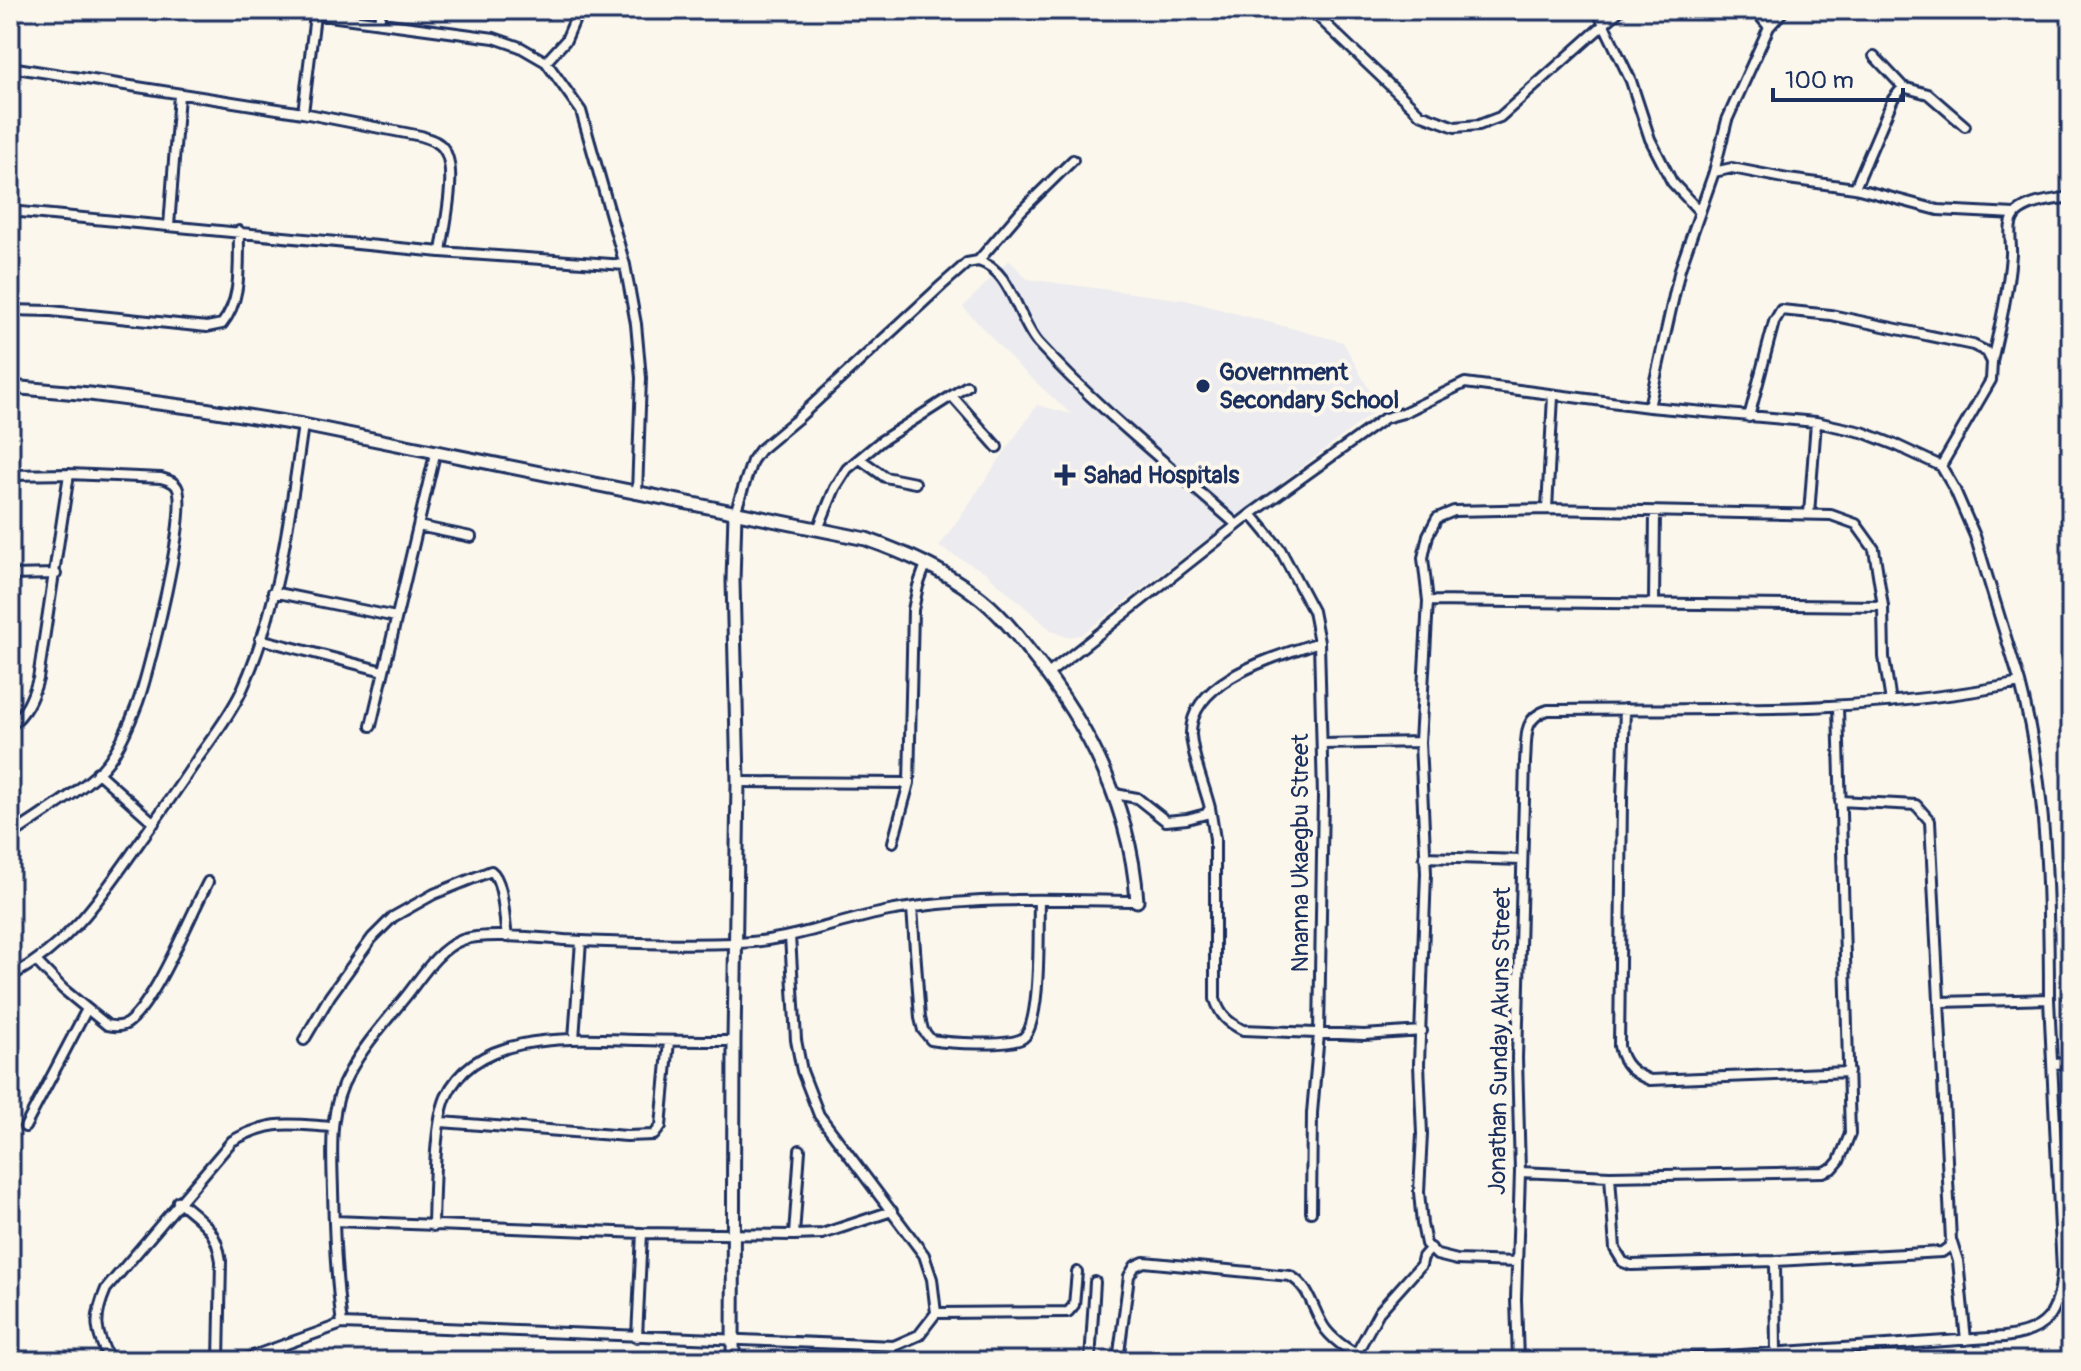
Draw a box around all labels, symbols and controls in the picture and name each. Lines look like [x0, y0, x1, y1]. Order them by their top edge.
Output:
scale bar [1773, 52, 1903, 102]
text: 100 m [1785, 66, 1854, 95]
place label: Government Secondary School [1219, 358, 1399, 415]
marker: Government Secondary School [1194, 377, 1212, 395]
place label: Sahad Hospitals [1083, 461, 1239, 490]
marker: Sahad Hospitals [1054, 464, 1076, 486]
street label: Nnanna Ukaegbu Street [1286, 733, 1315, 972]
street label: Jonathan Sunday Akuns Street [1483, 886, 1517, 1195]

